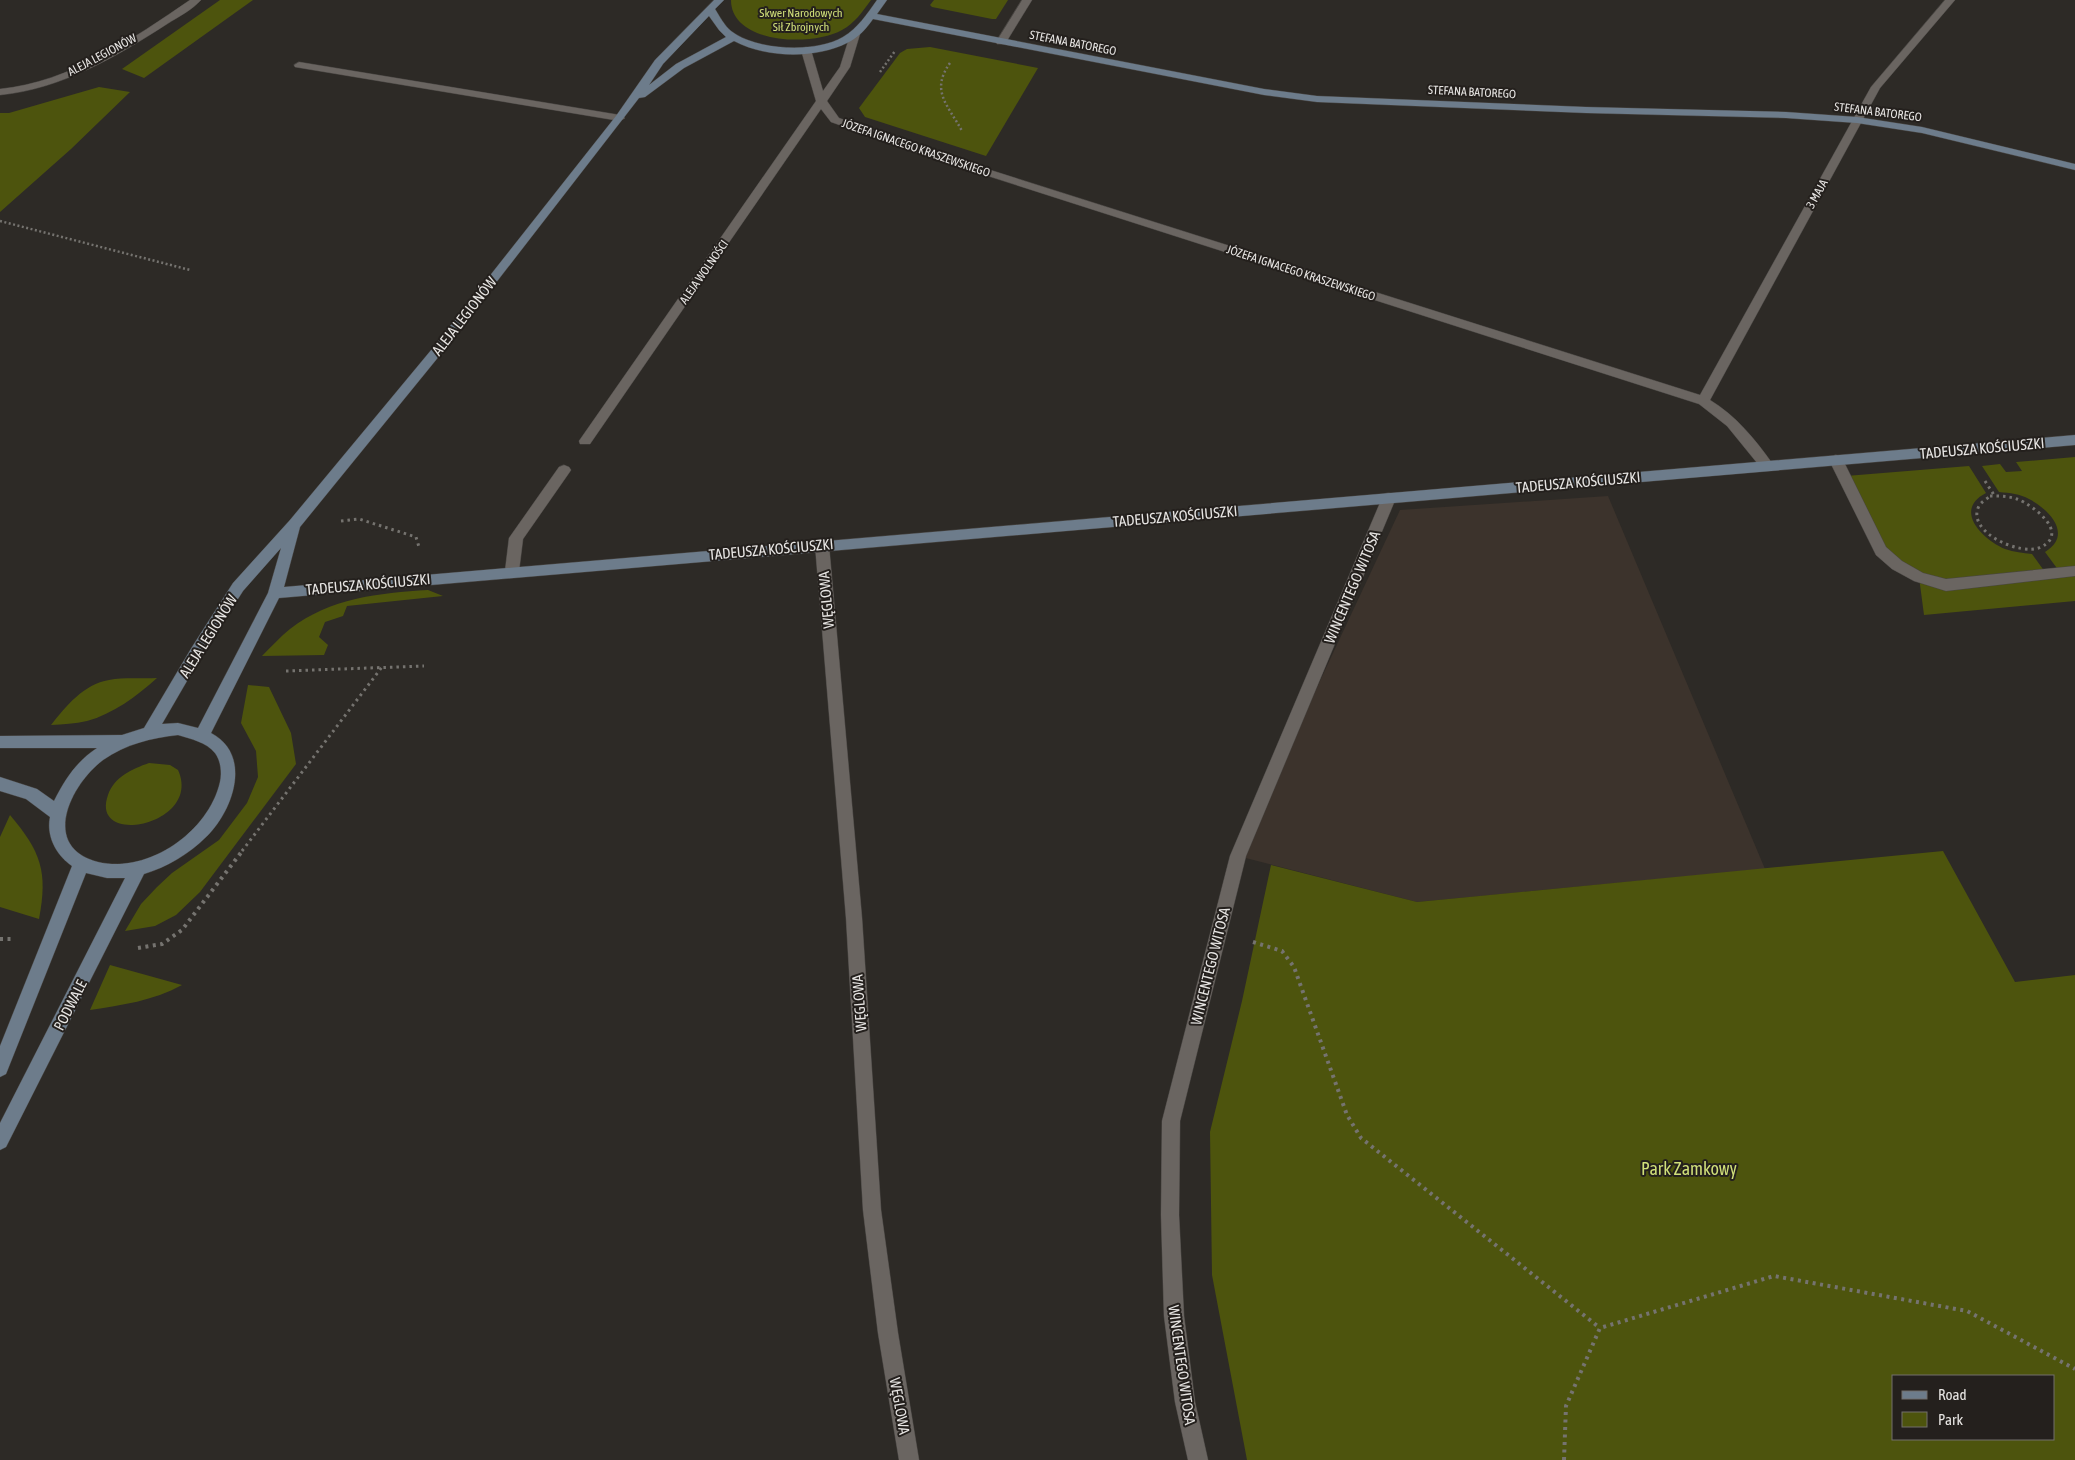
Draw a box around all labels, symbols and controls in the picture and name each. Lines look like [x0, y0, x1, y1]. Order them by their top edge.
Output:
park label: Skwer Narodowych Sił Zbrojnych [759, 6, 843, 34]
street label: STEFANA BATOREGO [1028, 28, 1118, 58]
street label: ALEJA LEGIONÓW [65, 31, 139, 79]
street label: STEFANA BATOREGO [1428, 83, 1516, 101]
street label: STEFANA BATOREGO [1833, 100, 1923, 124]
street label: JÓZEFA IGNACEGO KRASZEWSKIEGO [840, 116, 992, 180]
street label: 3 MAJA [1803, 177, 1831, 211]
street label: ALEJA WOLNOŚCI [677, 237, 731, 307]
street label: JÓZEFA IGNACEGO KRASZEWSKIEGO [1225, 242, 1377, 304]
street label: ALEJA LEGIONÓW [428, 273, 500, 359]
street label: TADEUSZA KOŚCIUSZKI [1919, 434, 2045, 462]
street label: TADEUSZA KOŚCIUSZKI [1515, 468, 1641, 496]
street label: TADEUSZA KOŚCIUSZKI [1112, 502, 1238, 530]
street label: WINCENTEGO WITOSA [1321, 528, 1384, 646]
street label: TADEUSZA KOŚCIUSZKI [708, 535, 834, 563]
street label: TADEUSZA KOŚCIUSZKI [305, 570, 431, 598]
street label: WĘGLOWA [815, 570, 837, 629]
street label: ALEJA LEGIONÓW [176, 591, 240, 681]
street label: WINCENTEGO WITOSA [1187, 905, 1233, 1027]
street label: WĘGLOWA [848, 973, 869, 1032]
street label: PODWALE [50, 976, 90, 1033]
park label: Park Zamkowy [1641, 1158, 1737, 1179]
street label: WINCENTEGO WITOSA [1165, 1304, 1199, 1427]
legend [1892, 1375, 2055, 1440]
street label: WĘGLOWA [887, 1376, 913, 1436]
text: Road [1938, 1386, 1967, 1403]
text: Park [1938, 1411, 1963, 1428]

